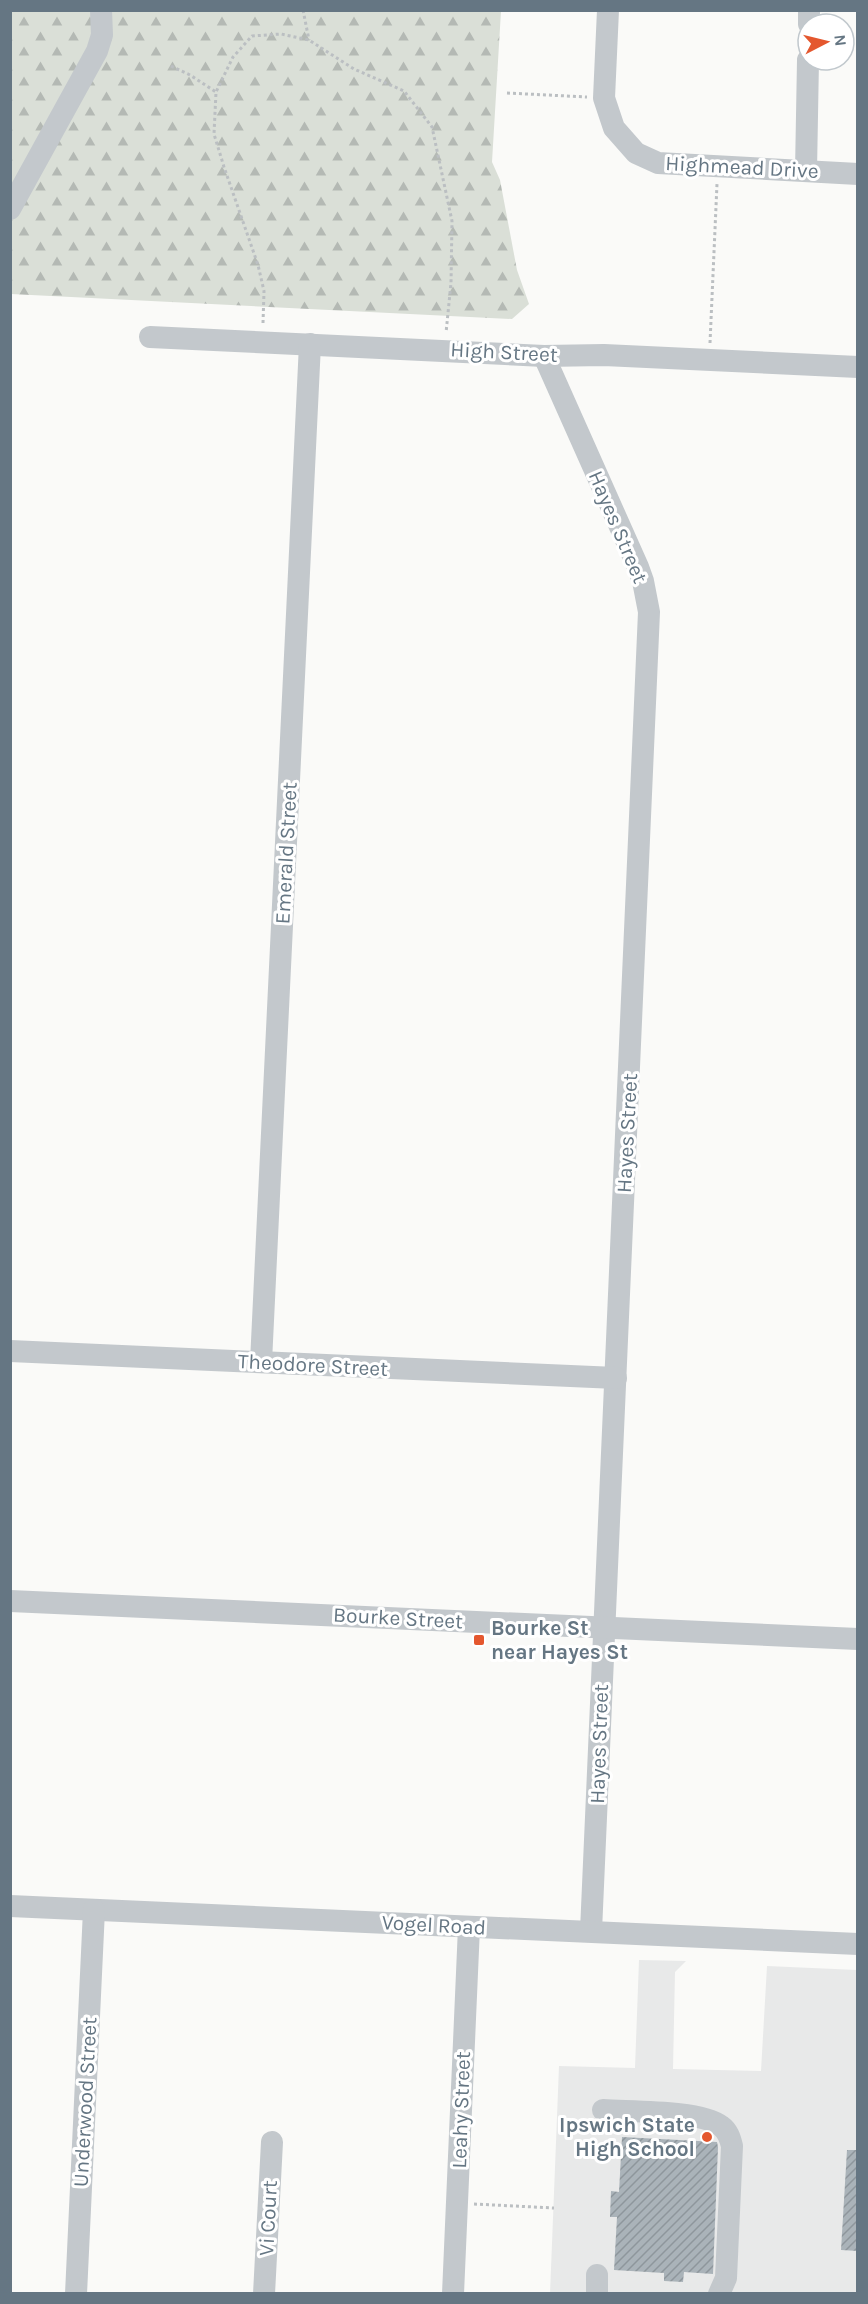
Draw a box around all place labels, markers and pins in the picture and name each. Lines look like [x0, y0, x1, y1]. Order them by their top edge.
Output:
place label: Bourke St near Hayes St [491, 1616, 628, 1664]
marker: Bourke St near Hayes St [472, 1633, 486, 1647]
place label: Ipswich State High School [559, 2113, 695, 2161]
marker: Ipswich State High School [700, 2130, 714, 2144]

